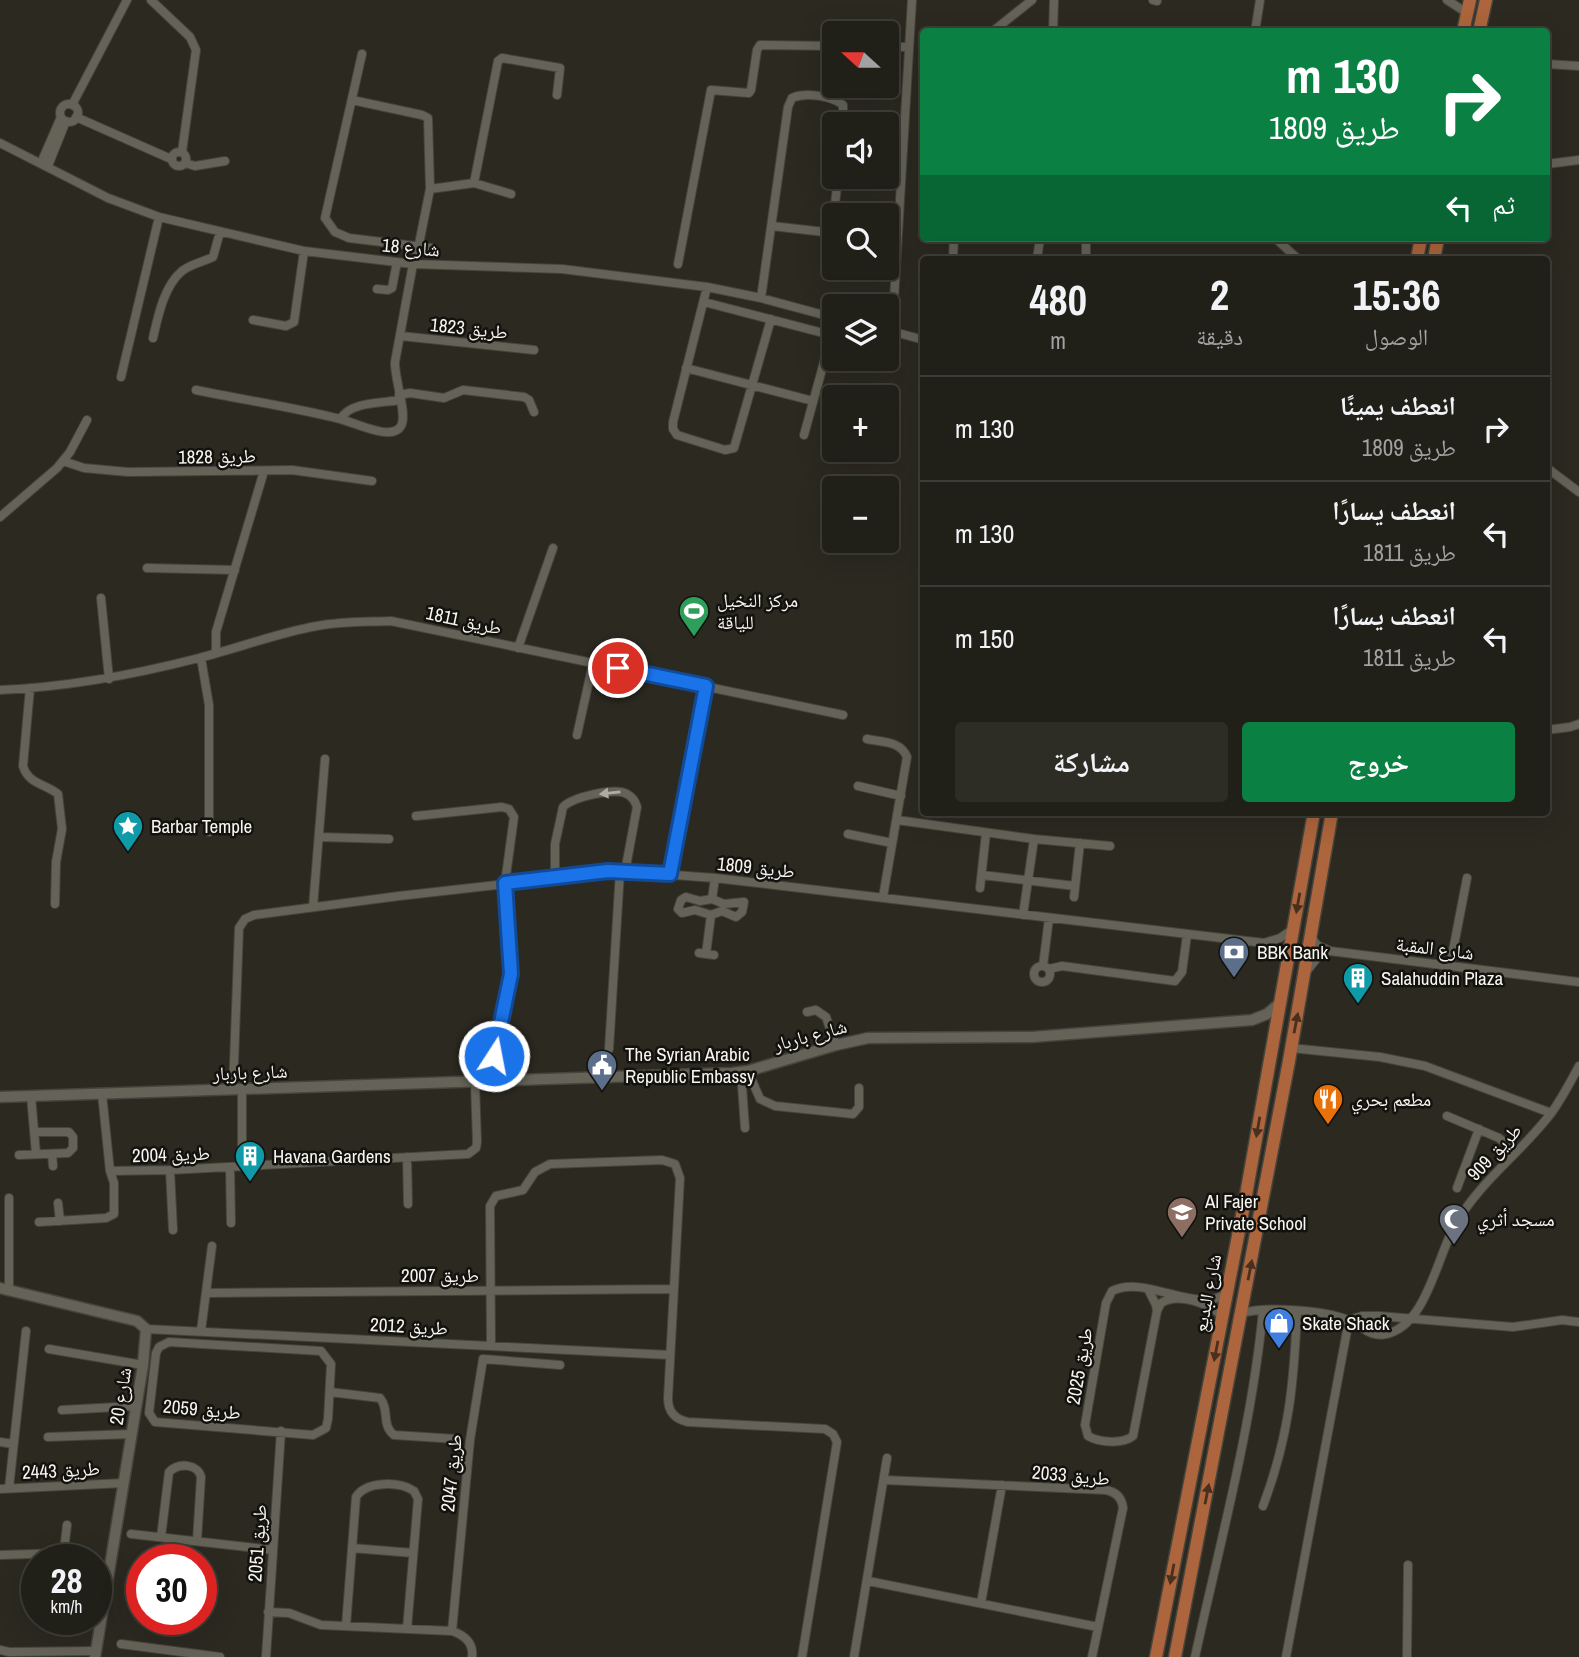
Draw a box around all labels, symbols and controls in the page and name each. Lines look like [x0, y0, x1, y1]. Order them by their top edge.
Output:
north arrow [822, 21, 900, 98]
map controls [822, 21, 899, 553]
text: 130 m [1286, 42, 1400, 108]
icon: right [1424, 56, 1515, 147]
text: طريق 1809 [1269, 106, 1400, 149]
button: sound [822, 112, 899, 189]
text: ثم [1492, 187, 1515, 222]
icon: left [1440, 189, 1478, 227]
button: search [822, 203, 899, 280]
street label: شارع 18 [381, 232, 441, 262]
text: 2 [1210, 267, 1229, 323]
text: 15:36 [1353, 267, 1441, 323]
text: 480 [1029, 272, 1087, 328]
button: layers [822, 294, 899, 371]
street label: طريق 1823 [429, 311, 509, 345]
text: دقيقة [1196, 321, 1243, 352]
text: الوصول [1365, 321, 1428, 352]
text: m [1050, 325, 1066, 356]
button: + [822, 385, 899, 462]
text: انعطف يمينًا [1340, 388, 1456, 423]
icon: right [1477, 410, 1515, 448]
text: 130 m [955, 411, 1014, 446]
text: طريق 1809 [1362, 432, 1456, 463]
street label: طريق 1828 [178, 442, 256, 470]
button: − [822, 476, 899, 553]
text: انعطف يسارًا [1332, 493, 1456, 528]
icon: left [1477, 515, 1515, 553]
text: 130 m [955, 516, 1014, 551]
text: طريق 1811 [1363, 537, 1456, 568]
place label: مركز النخيل للياقة [717, 587, 798, 635]
sports icon: مركز النخيل للياقة [677, 594, 711, 638]
text: انعطف يسارًا [1332, 598, 1456, 633]
street label: طريق 1811 [424, 599, 504, 641]
icon: left [1477, 620, 1515, 658]
text: 150 m [955, 621, 1014, 656]
pin [588, 638, 648, 698]
text: طريق 1811 [1363, 642, 1456, 673]
icon: arrive [599, 649, 637, 687]
button: مشاركة [955, 722, 1228, 802]
button: خروج [1242, 722, 1515, 802]
one-way arrow [599, 788, 621, 799]
place icon: Barbar Temple [111, 809, 145, 853]
place label: Barbar Temple [151, 813, 252, 839]
street label: طريق 1809 [716, 850, 796, 884]
one-way arrow [1292, 892, 1303, 914]
street label: شارع المقبة [1395, 930, 1475, 966]
bank icon: BBK Bank [1217, 935, 1251, 979]
place label: BBK Bank [1257, 939, 1328, 965]
building icon: Salahuddin Plaza [1341, 961, 1375, 1005]
place label: Salahuddin Plaza [1381, 965, 1503, 991]
one-way arrow [1291, 1012, 1302, 1034]
street label: شارع باربار [769, 1013, 850, 1058]
position arrow [457, 1019, 531, 1093]
place label: The Syrian Arabic Republic Embassy [625, 1041, 755, 1089]
public building icon: The Syrian Arabic Republic Embassy [585, 1048, 619, 1092]
street label: شارع باربار [211, 1058, 288, 1086]
restaurant icon: مطعم بحري [1311, 1082, 1345, 1126]
place label: مطعم بحري [1351, 1086, 1431, 1115]
one-way arrow [1252, 1116, 1263, 1138]
street label: طريق 909 [1461, 1118, 1527, 1186]
building icon: Havana Gardens [233, 1139, 267, 1183]
street label: طريق 2004 [132, 1140, 210, 1168]
place label: Havana Gardens [273, 1143, 391, 1169]
place label: Al Fajer Private School [1204, 1188, 1306, 1236]
school or university icon: Al Fajer Private School [1165, 1195, 1199, 1239]
mosque icon: مسجد أثري [1437, 1202, 1471, 1246]
place label: مسجد أثري [1477, 1206, 1555, 1235]
street label: شارع البديع [1187, 1252, 1227, 1334]
one-way arrow [1245, 1259, 1256, 1281]
street label: طريق 2007 [401, 1262, 479, 1288]
shop icon: Skate Shack [1262, 1306, 1296, 1350]
place label: Skate Shack [1302, 1310, 1390, 1336]
street label: طريق 2012 [369, 1311, 449, 1341]
street label: طريق 2025 [1059, 1325, 1099, 1407]
one-way arrow [1210, 1340, 1221, 1362]
street label: شارع 20 [103, 1365, 137, 1427]
street label: طريق 2059 [162, 1393, 242, 1425]
street label: طريق 2047 [434, 1433, 468, 1513]
street label: طريق 2443 [21, 1455, 101, 1485]
street label: طريق 2033 [1031, 1459, 1111, 1491]
one-way arrow [1201, 1483, 1212, 1505]
street label: طريق 2051 [241, 1503, 273, 1583]
speed limit sign: 30 [126, 1544, 217, 1635]
text: 28 [51, 1557, 82, 1604]
one-way arrow [1167, 1563, 1178, 1585]
text: km/h [51, 1594, 83, 1619]

